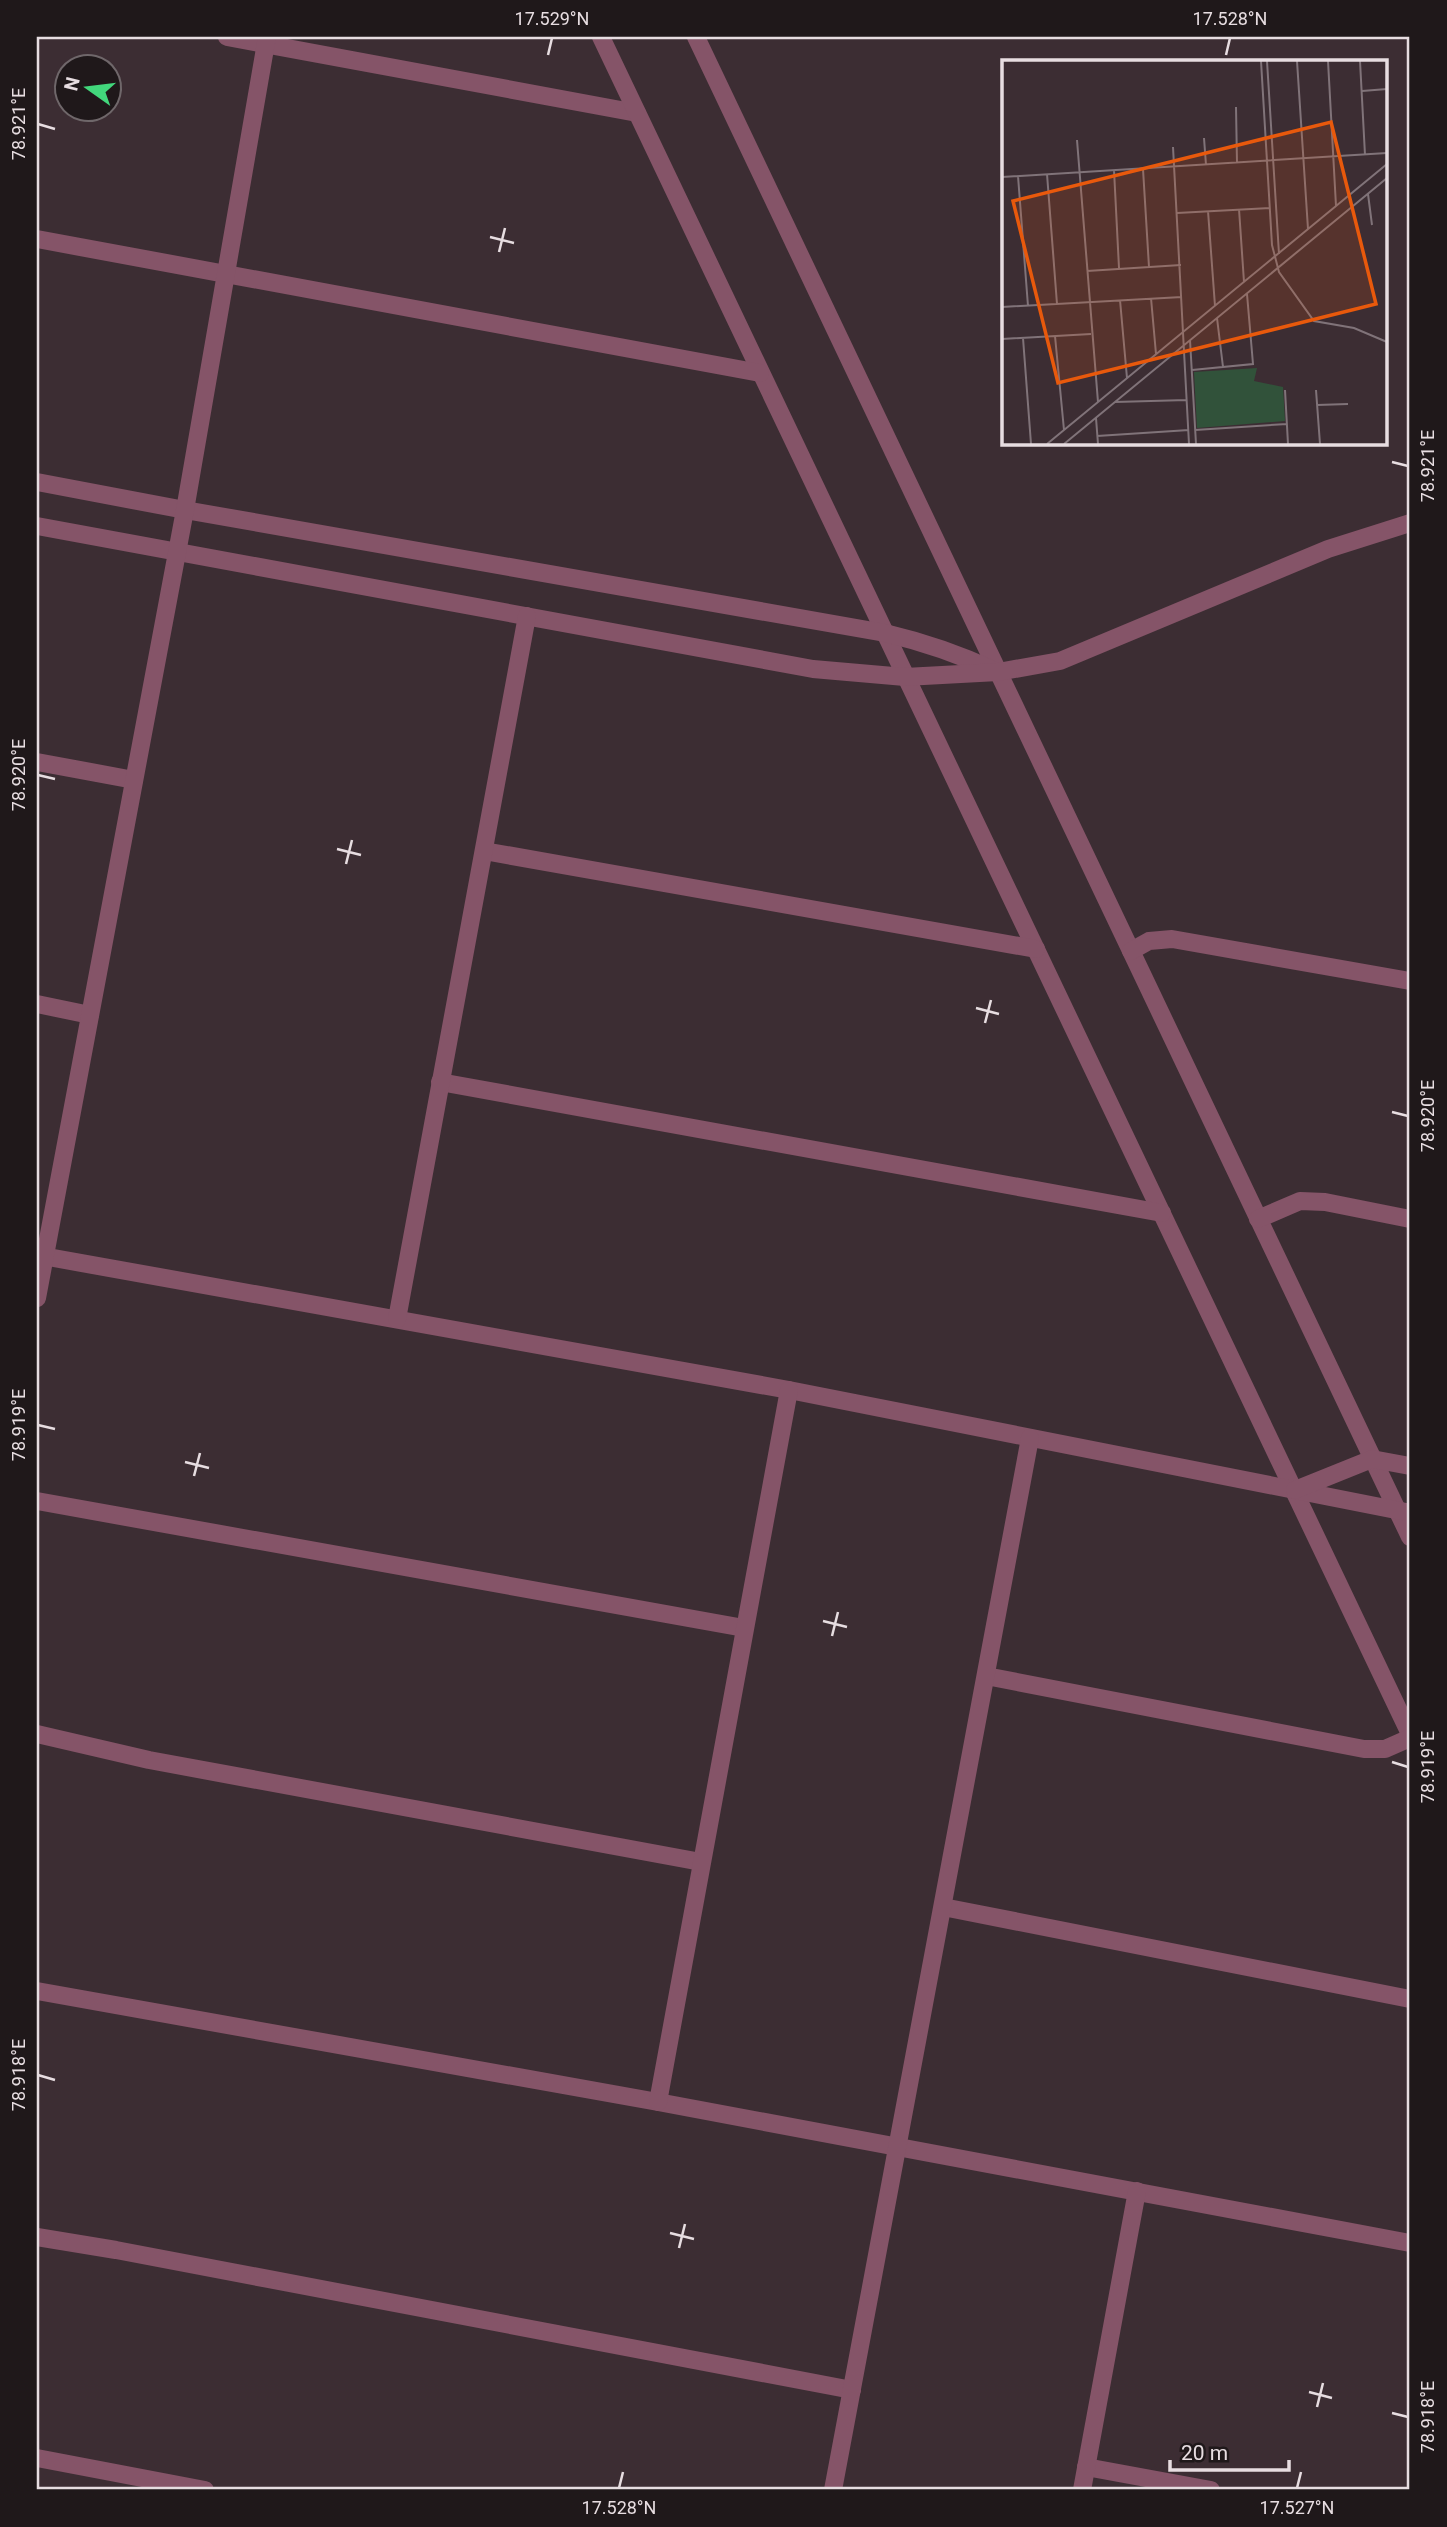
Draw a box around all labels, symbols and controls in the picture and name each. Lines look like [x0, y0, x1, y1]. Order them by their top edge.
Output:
text: 17.529°N [515, 8, 589, 29]
text: 17.528°N [1193, 8, 1267, 29]
north arrow [52, 52, 122, 122]
inset map [1002, 60, 1388, 444]
text: N [59, 75, 85, 93]
text: 78.921°E [8, 88, 29, 160]
text: 78.921°E [1417, 430, 1438, 502]
text: 78.920°E [8, 739, 29, 811]
text: 78.920°E [1417, 1080, 1438, 1152]
text: 78.919°E [8, 1389, 29, 1461]
text: 78.919°E [1417, 1731, 1438, 1803]
text: 78.918°E [8, 2039, 29, 2111]
text: 78.918°E [1417, 2381, 1438, 2453]
scale bar [1170, 2429, 1290, 2473]
text: 20 m [1181, 2441, 1228, 2465]
text: 17.528°N [582, 2497, 656, 2518]
text: 17.527°N [1260, 2497, 1334, 2518]

